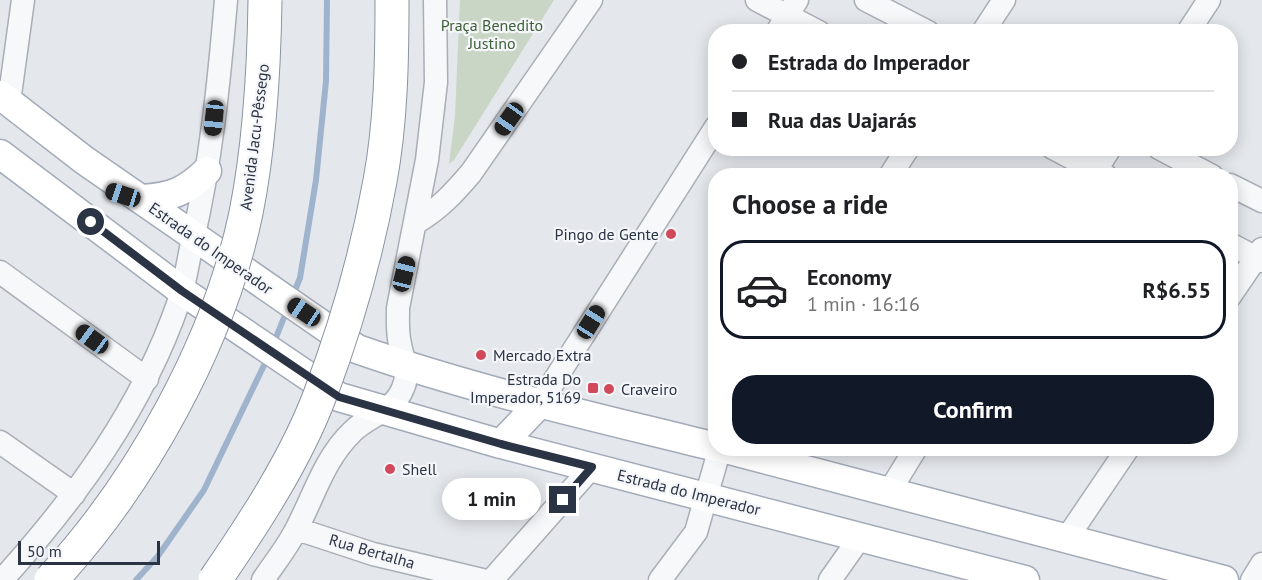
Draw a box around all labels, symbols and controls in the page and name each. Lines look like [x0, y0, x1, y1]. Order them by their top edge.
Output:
park label: Praça Benedito Justino [441, 15, 543, 53]
text: Estrada do Imperador [768, 48, 970, 76]
street label: Avenida Jacu-Pêssego [235, 63, 273, 211]
car [203, 99, 225, 137]
car [491, 99, 527, 139]
text: Rua das Uajarás [768, 106, 917, 134]
car [103, 181, 143, 209]
text: Choose a ride [732, 187, 888, 221]
street label: Estrada do Imperador [145, 198, 277, 299]
route start [77, 208, 104, 235]
place label: Pingo de Gente [555, 224, 659, 244]
marker: Pingo de Gente [664, 227, 678, 241]
car [391, 254, 417, 294]
icon: car [735, 263, 789, 317]
text: Economy [807, 263, 891, 291]
text: R$6.55 [1142, 276, 1211, 304]
text: 1 min · 16:16 [807, 291, 920, 317]
car [284, 294, 324, 330]
car [574, 302, 608, 342]
car [72, 321, 112, 357]
place label: Mercado Extra [493, 345, 591, 365]
marker: Mercado Extra [474, 348, 488, 362]
place label: Estrada Do Imperador, 5169 [470, 369, 581, 407]
button: Confirm [732, 375, 1214, 444]
place label: Craveiro [621, 379, 677, 399]
marker: Estrada Do Imperador, 5169 [586, 381, 600, 395]
marker: Craveiro [602, 382, 616, 396]
place label: Shell [402, 459, 437, 479]
marker: Shell [383, 462, 397, 476]
street label: Estrada do Imperador [615, 465, 763, 520]
callout: 1 min [443, 479, 542, 521]
text: 1 min [467, 486, 516, 512]
route end [549, 486, 576, 513]
street label: Rua Bertalha [327, 529, 417, 573]
scale bar [18, 538, 160, 566]
text: 50 m [27, 541, 62, 561]

